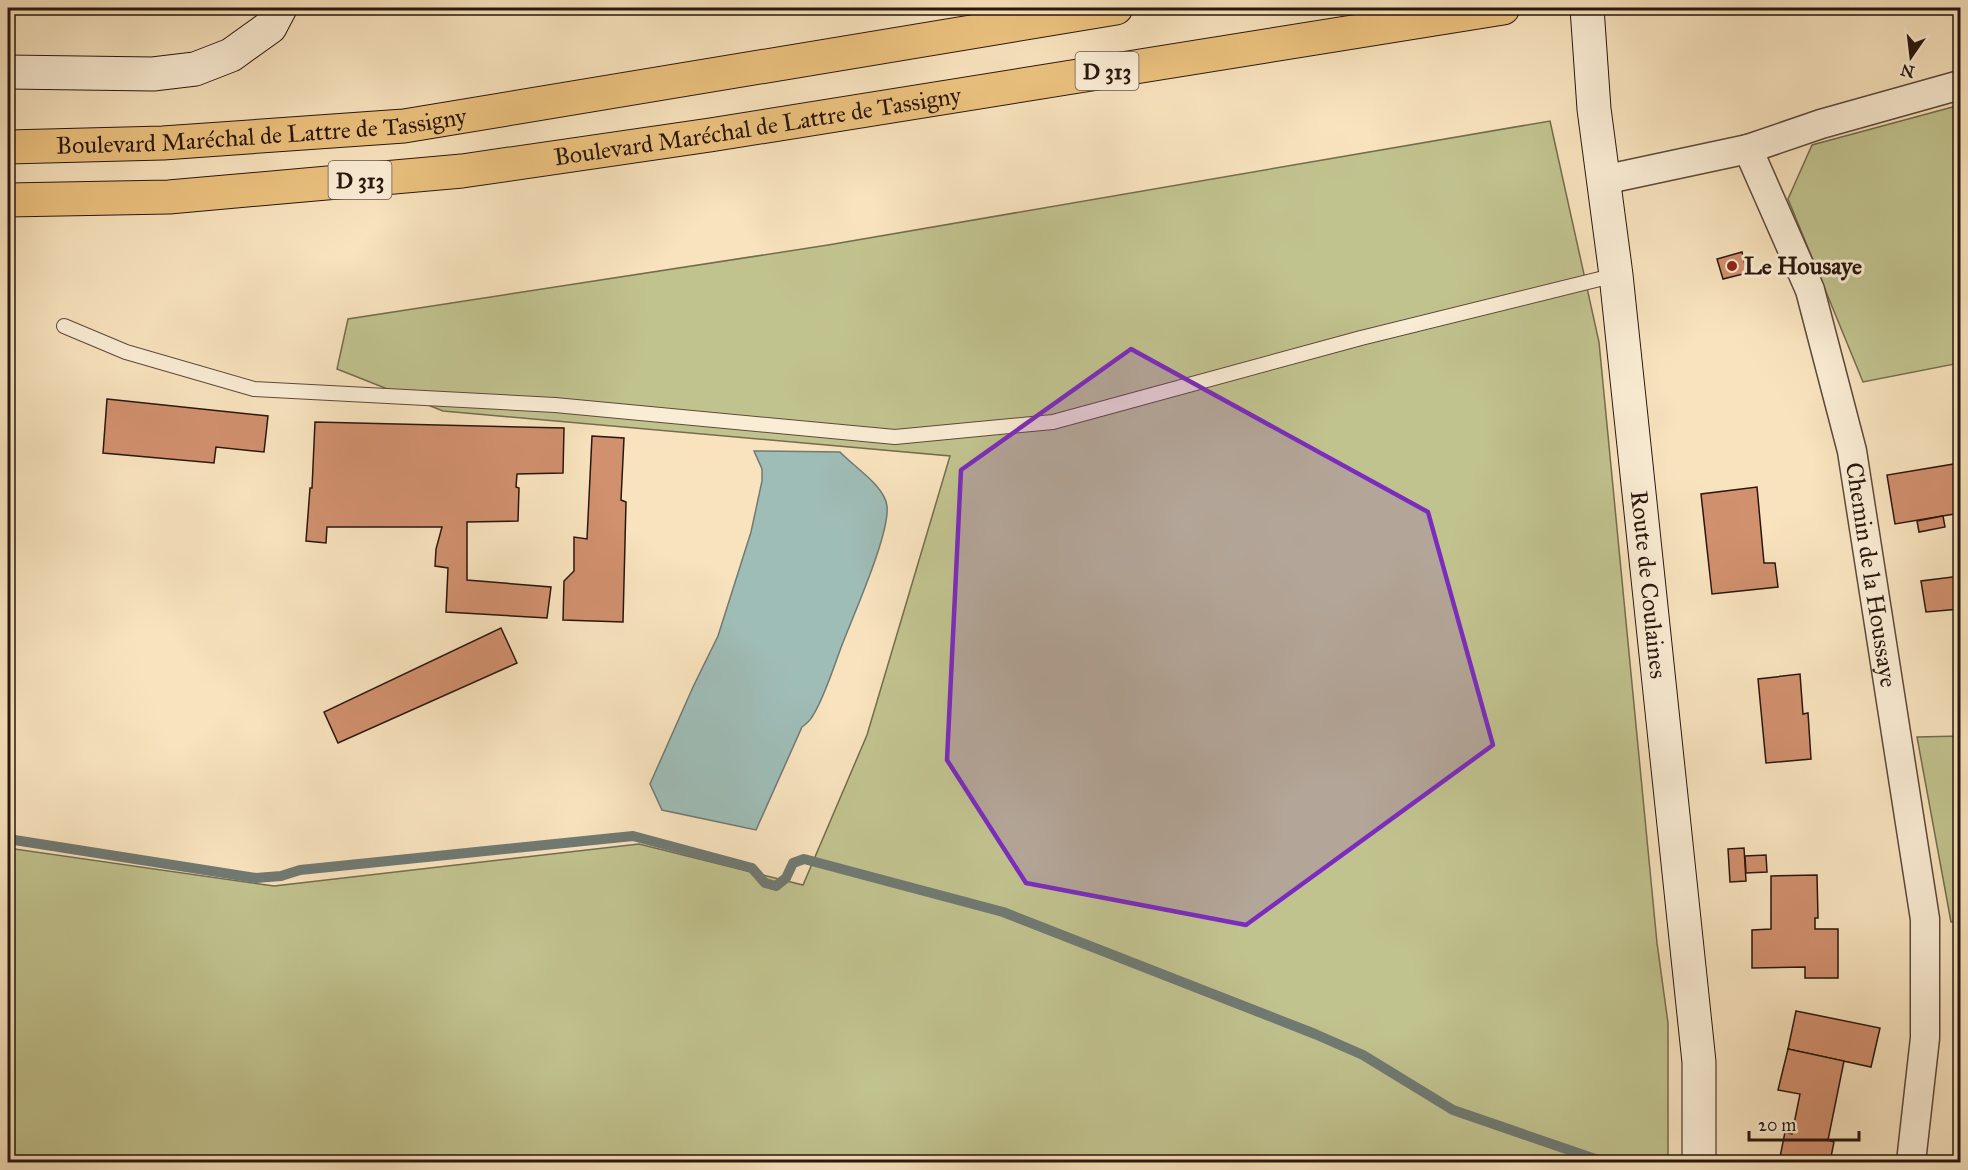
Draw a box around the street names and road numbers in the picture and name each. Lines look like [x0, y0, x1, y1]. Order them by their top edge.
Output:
road number: D 313 [1076, 52, 1138, 90]
street label: Boulevard Maréchal de Lattre de Tassigny [552, 80, 964, 172]
street label: Boulevard Maréchal de Lattre de Tassigny [56, 101, 470, 161]
road number: D 313 [328, 161, 392, 199]
street label: Chemin de la Houssaye [1839, 460, 1904, 690]
street label: Route de Coulaines [1624, 489, 1673, 680]

